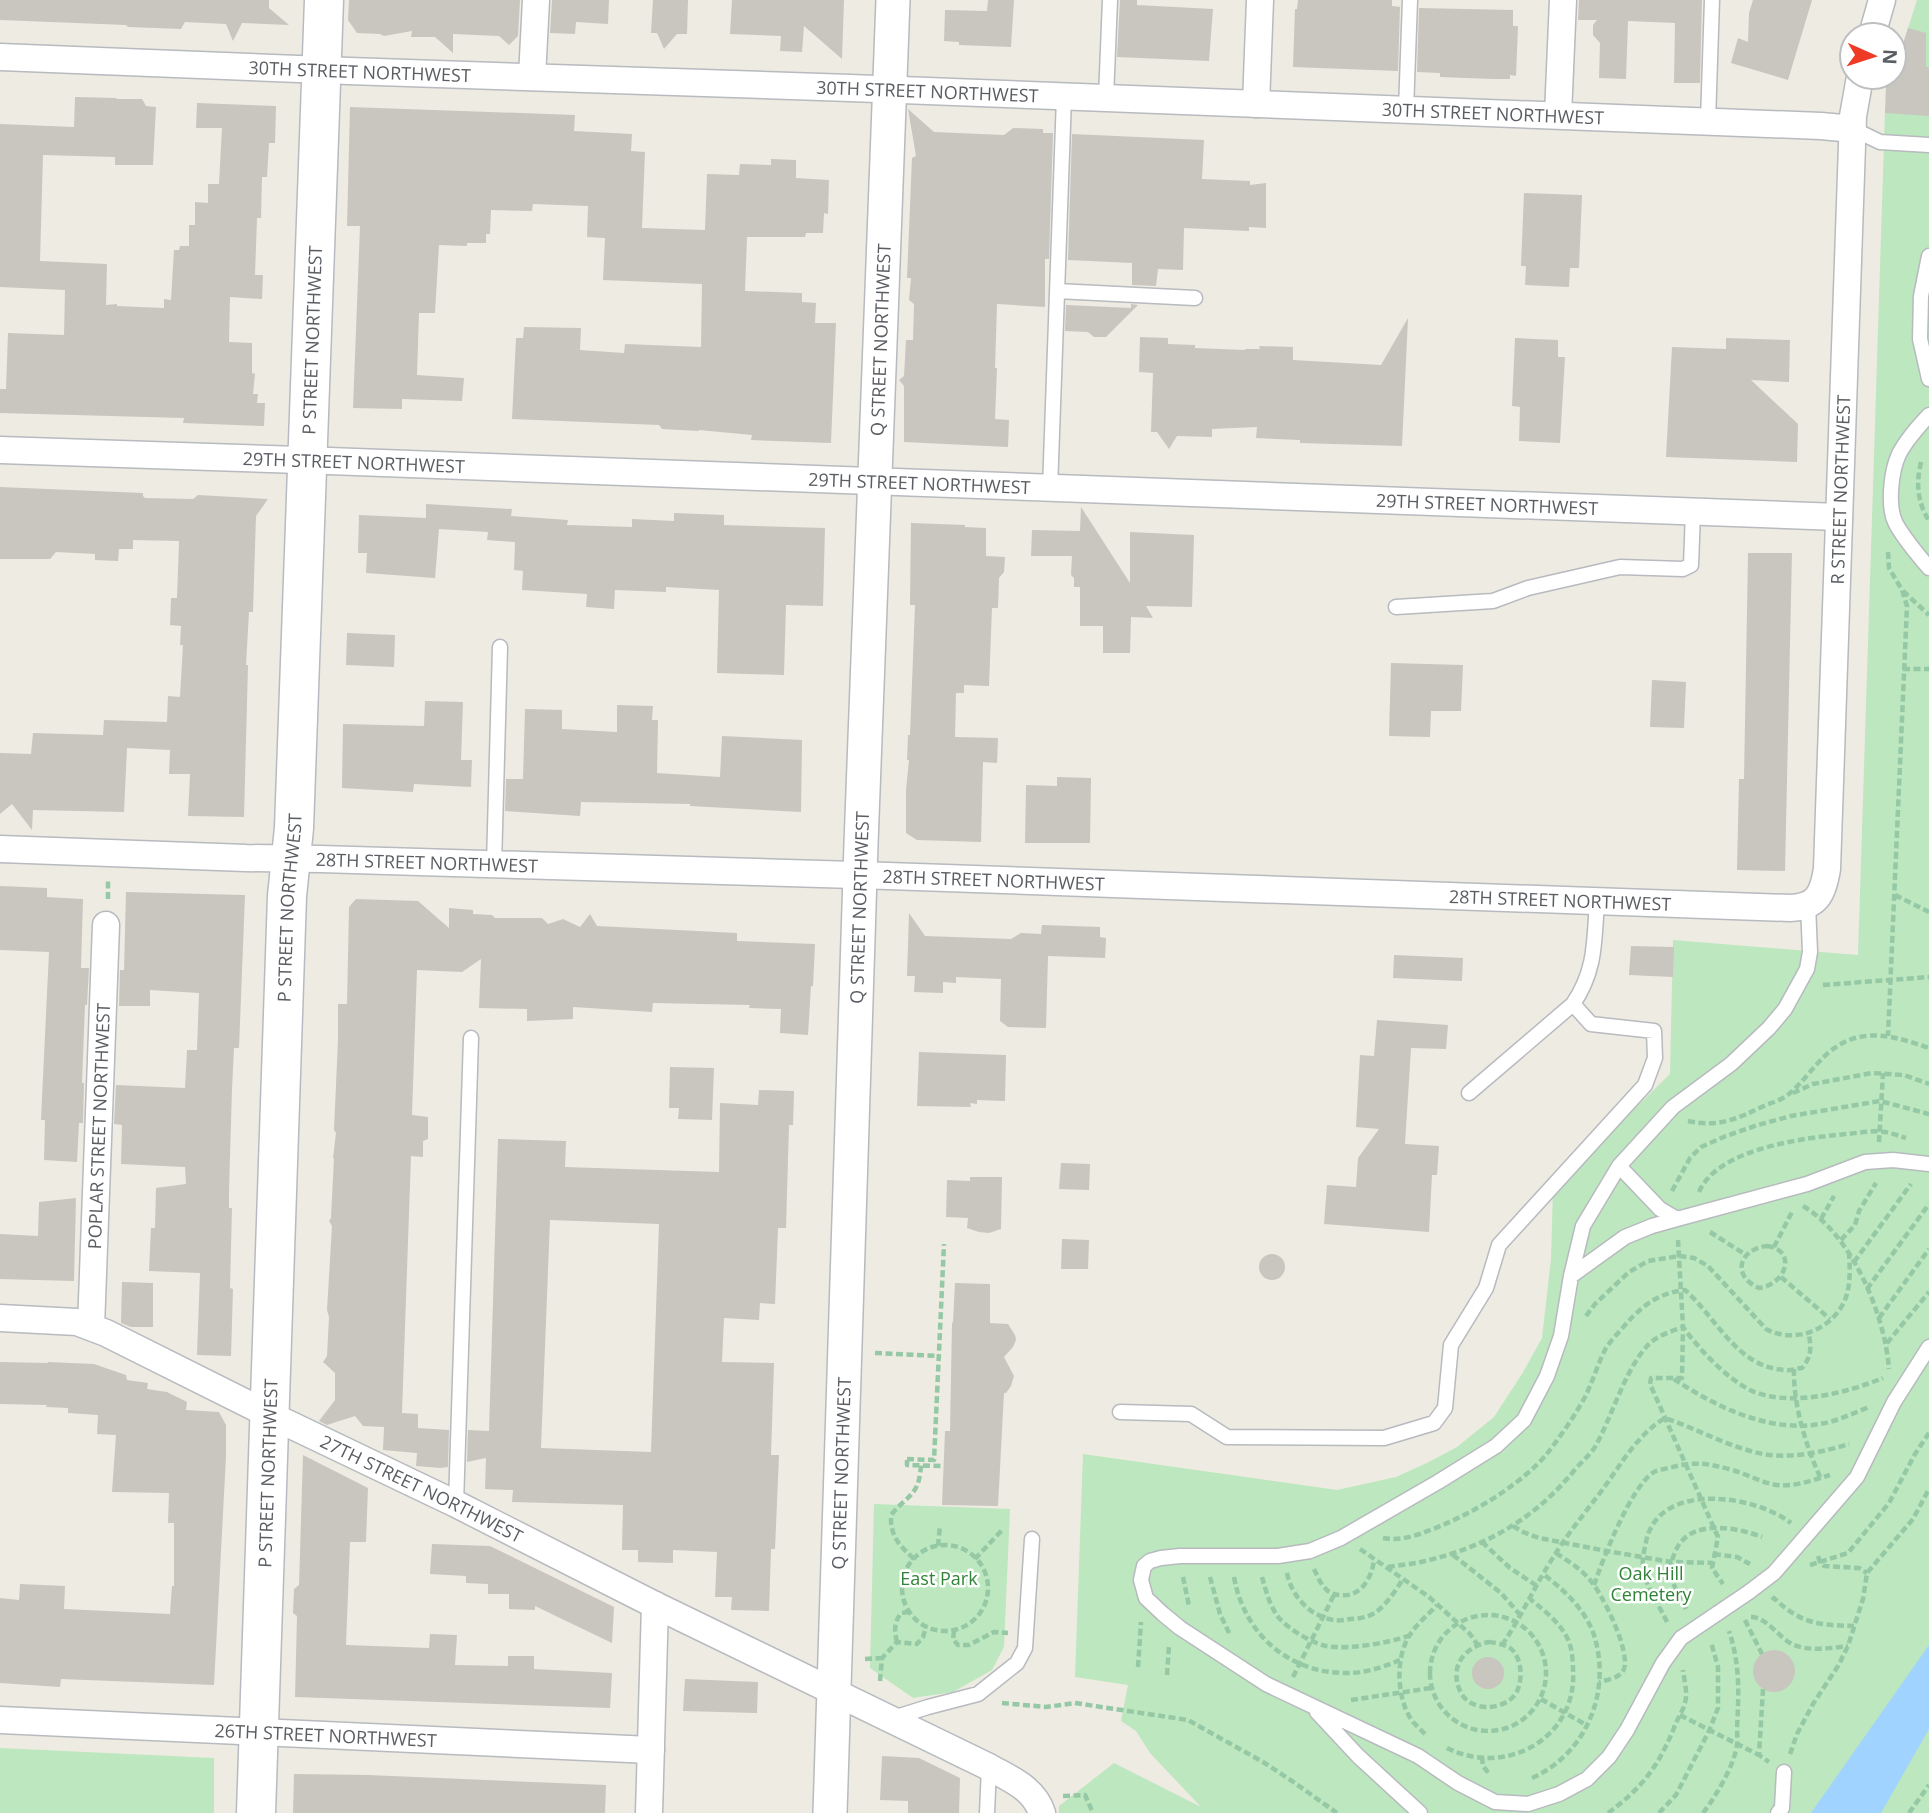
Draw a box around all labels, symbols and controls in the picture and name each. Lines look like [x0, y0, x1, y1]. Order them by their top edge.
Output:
north arrow [1838, 21, 1908, 91]
text: N [1877, 48, 1903, 65]
street label: 30TH STREET NORTHWEST [248, 55, 471, 87]
street label: 30TH STREET NORTHWEST [816, 75, 1039, 107]
street label: 30TH STREET NORTHWEST [1381, 97, 1605, 130]
street label: Q STREET NORTHWEST [864, 243, 896, 437]
street label: P STREET NORTHWEST [296, 245, 327, 435]
street label: R STREET NORTHWEST [1825, 394, 1855, 585]
street label: 29TH STREET NORTHWEST [242, 446, 465, 478]
street label: 29TH STREET NORTHWEST [808, 467, 1031, 499]
street label: 29TH STREET NORTHWEST [1375, 488, 1599, 520]
street label: Q STREET NORTHWEST [844, 811, 874, 1004]
street label: P STREET NORTHWEST [271, 813, 307, 1003]
street label: 28TH STREET NORTHWEST [315, 847, 538, 878]
street label: 28TH STREET NORTHWEST [882, 864, 1105, 896]
street label: 28TH STREET NORTHWEST [1449, 884, 1672, 916]
street label: POPLAR STREET NORTHWEST [82, 1003, 115, 1250]
street label: Q STREET NORTHWEST [826, 1376, 856, 1570]
street label: P STREET NORTHWEST [252, 1378, 283, 1568]
street label: 27TH STREET NORTHWEST [317, 1429, 527, 1548]
park label: Oak Hill Cemetery [1610, 1561, 1693, 1606]
park label: East Park [900, 1566, 978, 1590]
street label: 26TH STREET NORTHWEST [214, 1718, 437, 1752]

